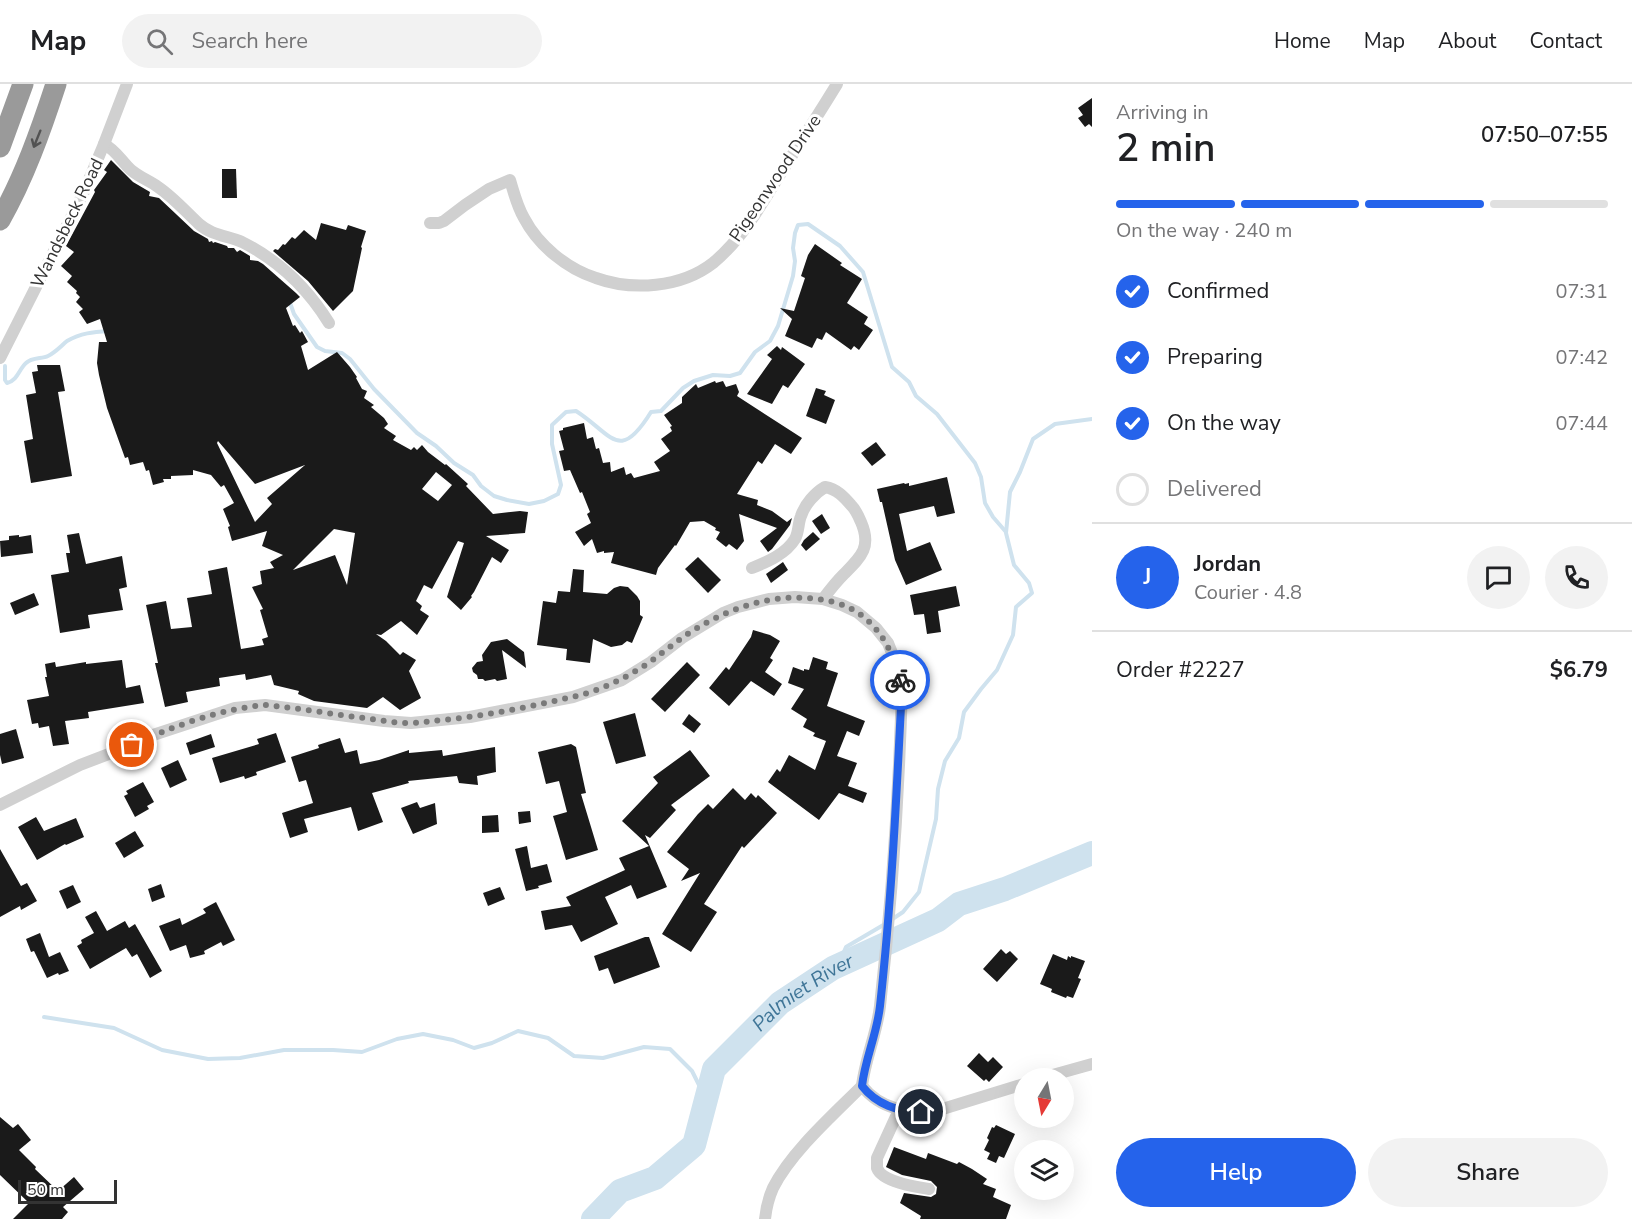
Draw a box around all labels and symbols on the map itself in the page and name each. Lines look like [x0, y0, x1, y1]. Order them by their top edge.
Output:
street label: Pigeonwood Drive [723, 110, 827, 246]
one-way arrow [31, 129, 42, 148]
street label: Wandsbeck Road [25, 154, 109, 292]
courier [870, 650, 930, 710]
pin [106, 719, 157, 770]
water label: Palmiet River [746, 947, 858, 1037]
north arrow [1014, 1068, 1074, 1128]
pin [895, 1086, 946, 1137]
scale bar [18, 1177, 117, 1204]

